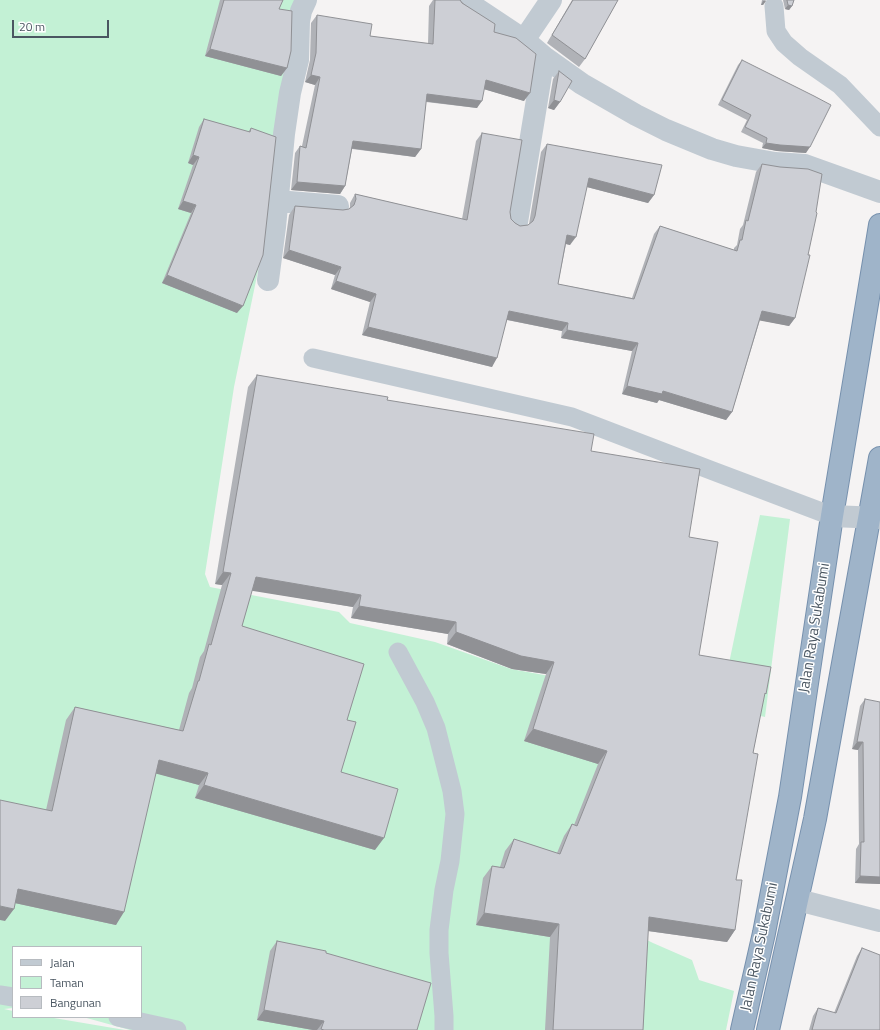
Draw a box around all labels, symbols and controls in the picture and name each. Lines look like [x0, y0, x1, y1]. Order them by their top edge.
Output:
scale bar [14, 12, 111, 38]
text: 20 m [19, 17, 45, 36]
street label: Jalan Raya Sukabumi [796, 562, 834, 694]
street label: Jalan Raya Sukabumi [738, 881, 782, 1013]
legend [12, 946, 142, 1018]
text: Jalan [50, 953, 75, 972]
text: Taman [50, 973, 84, 992]
text: Bangunan [50, 993, 101, 1012]

